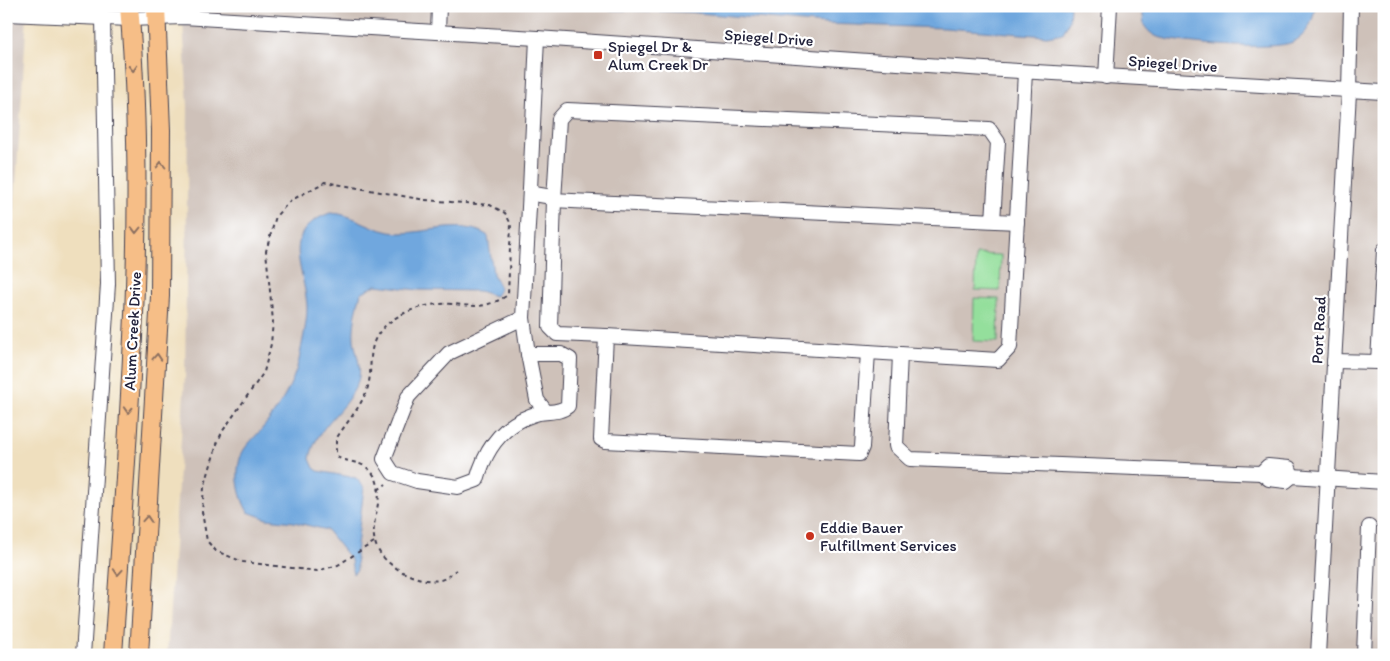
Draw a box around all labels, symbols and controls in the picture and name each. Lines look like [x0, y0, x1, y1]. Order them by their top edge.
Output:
street label: Spiegel Drive [724, 25, 814, 50]
place label: Spiegel Dr & Alum Creek Dr [608, 37, 708, 74]
marker: Spiegel Dr & Alum Creek Dr [592, 49, 604, 61]
street label: Spiegel Drive [1128, 51, 1218, 76]
one-way arrow [127, 64, 138, 72]
one-way arrow [156, 161, 166, 169]
one-way arrow [131, 226, 141, 234]
street label: Alum Creek Drive [120, 271, 145, 391]
street label: Port Road [1307, 295, 1330, 364]
one-way arrow [151, 352, 162, 360]
one-way arrow [122, 406, 133, 414]
one-way arrow [142, 514, 153, 522]
place label: Eddie Bauer Fulfillment Services [820, 518, 957, 555]
marker: Eddie Bauer Fulfillment Services [804, 530, 816, 542]
one-way arrow [113, 568, 124, 576]

